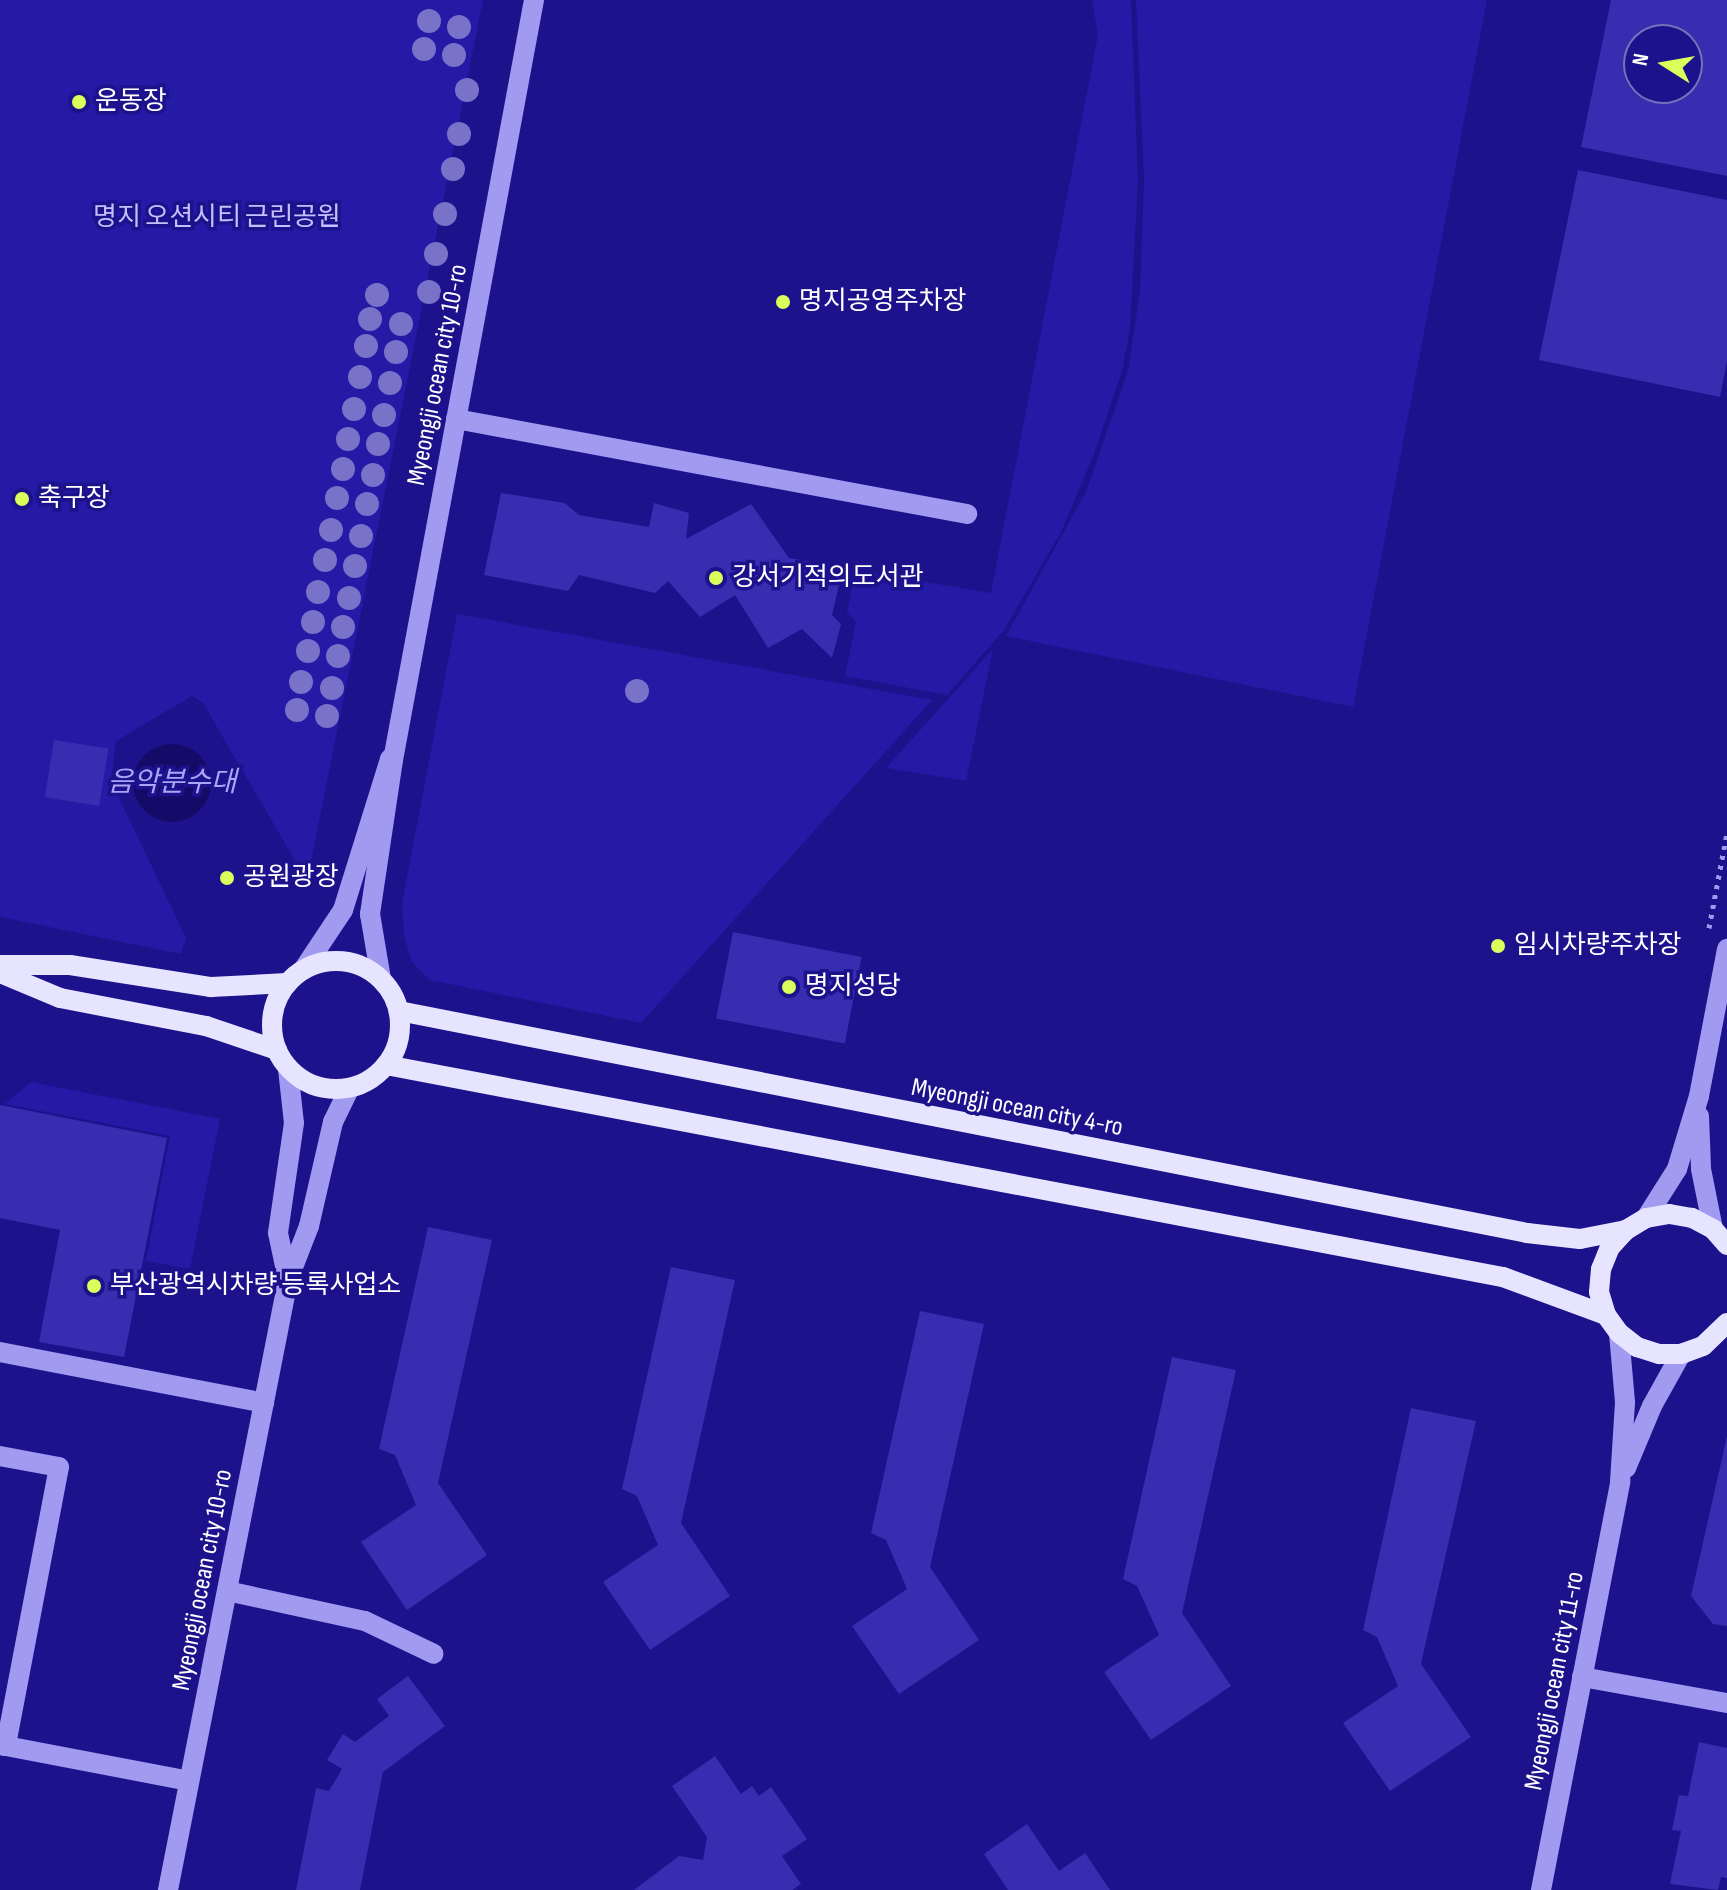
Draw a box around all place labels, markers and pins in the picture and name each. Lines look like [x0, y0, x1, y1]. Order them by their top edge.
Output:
place label: 운동장 [95, 86, 167, 118]
marker: 운동장 [70, 93, 88, 111]
place label: 명지공영주차장 [799, 286, 966, 318]
marker: 명지공영주차장 [774, 293, 792, 311]
place label: 축구장 [38, 483, 110, 515]
marker: 축구장 [13, 490, 31, 508]
place label: 강서기적의도서관 [732, 562, 923, 594]
marker: 강서기적의도서관 [707, 569, 725, 587]
place label: 공원광장 [243, 862, 339, 894]
marker: 공원광장 [218, 869, 236, 887]
place label: 임시차량주차장 [1514, 930, 1681, 962]
marker: 임시차량주차장 [1489, 937, 1507, 955]
place label: 명지성당 [805, 971, 901, 1003]
marker: 명지성당 [780, 978, 798, 996]
place label: 부산광역시차량 등록사업소 [110, 1270, 401, 1302]
marker: 부산광역시차량 등록사업소 [85, 1277, 103, 1295]

